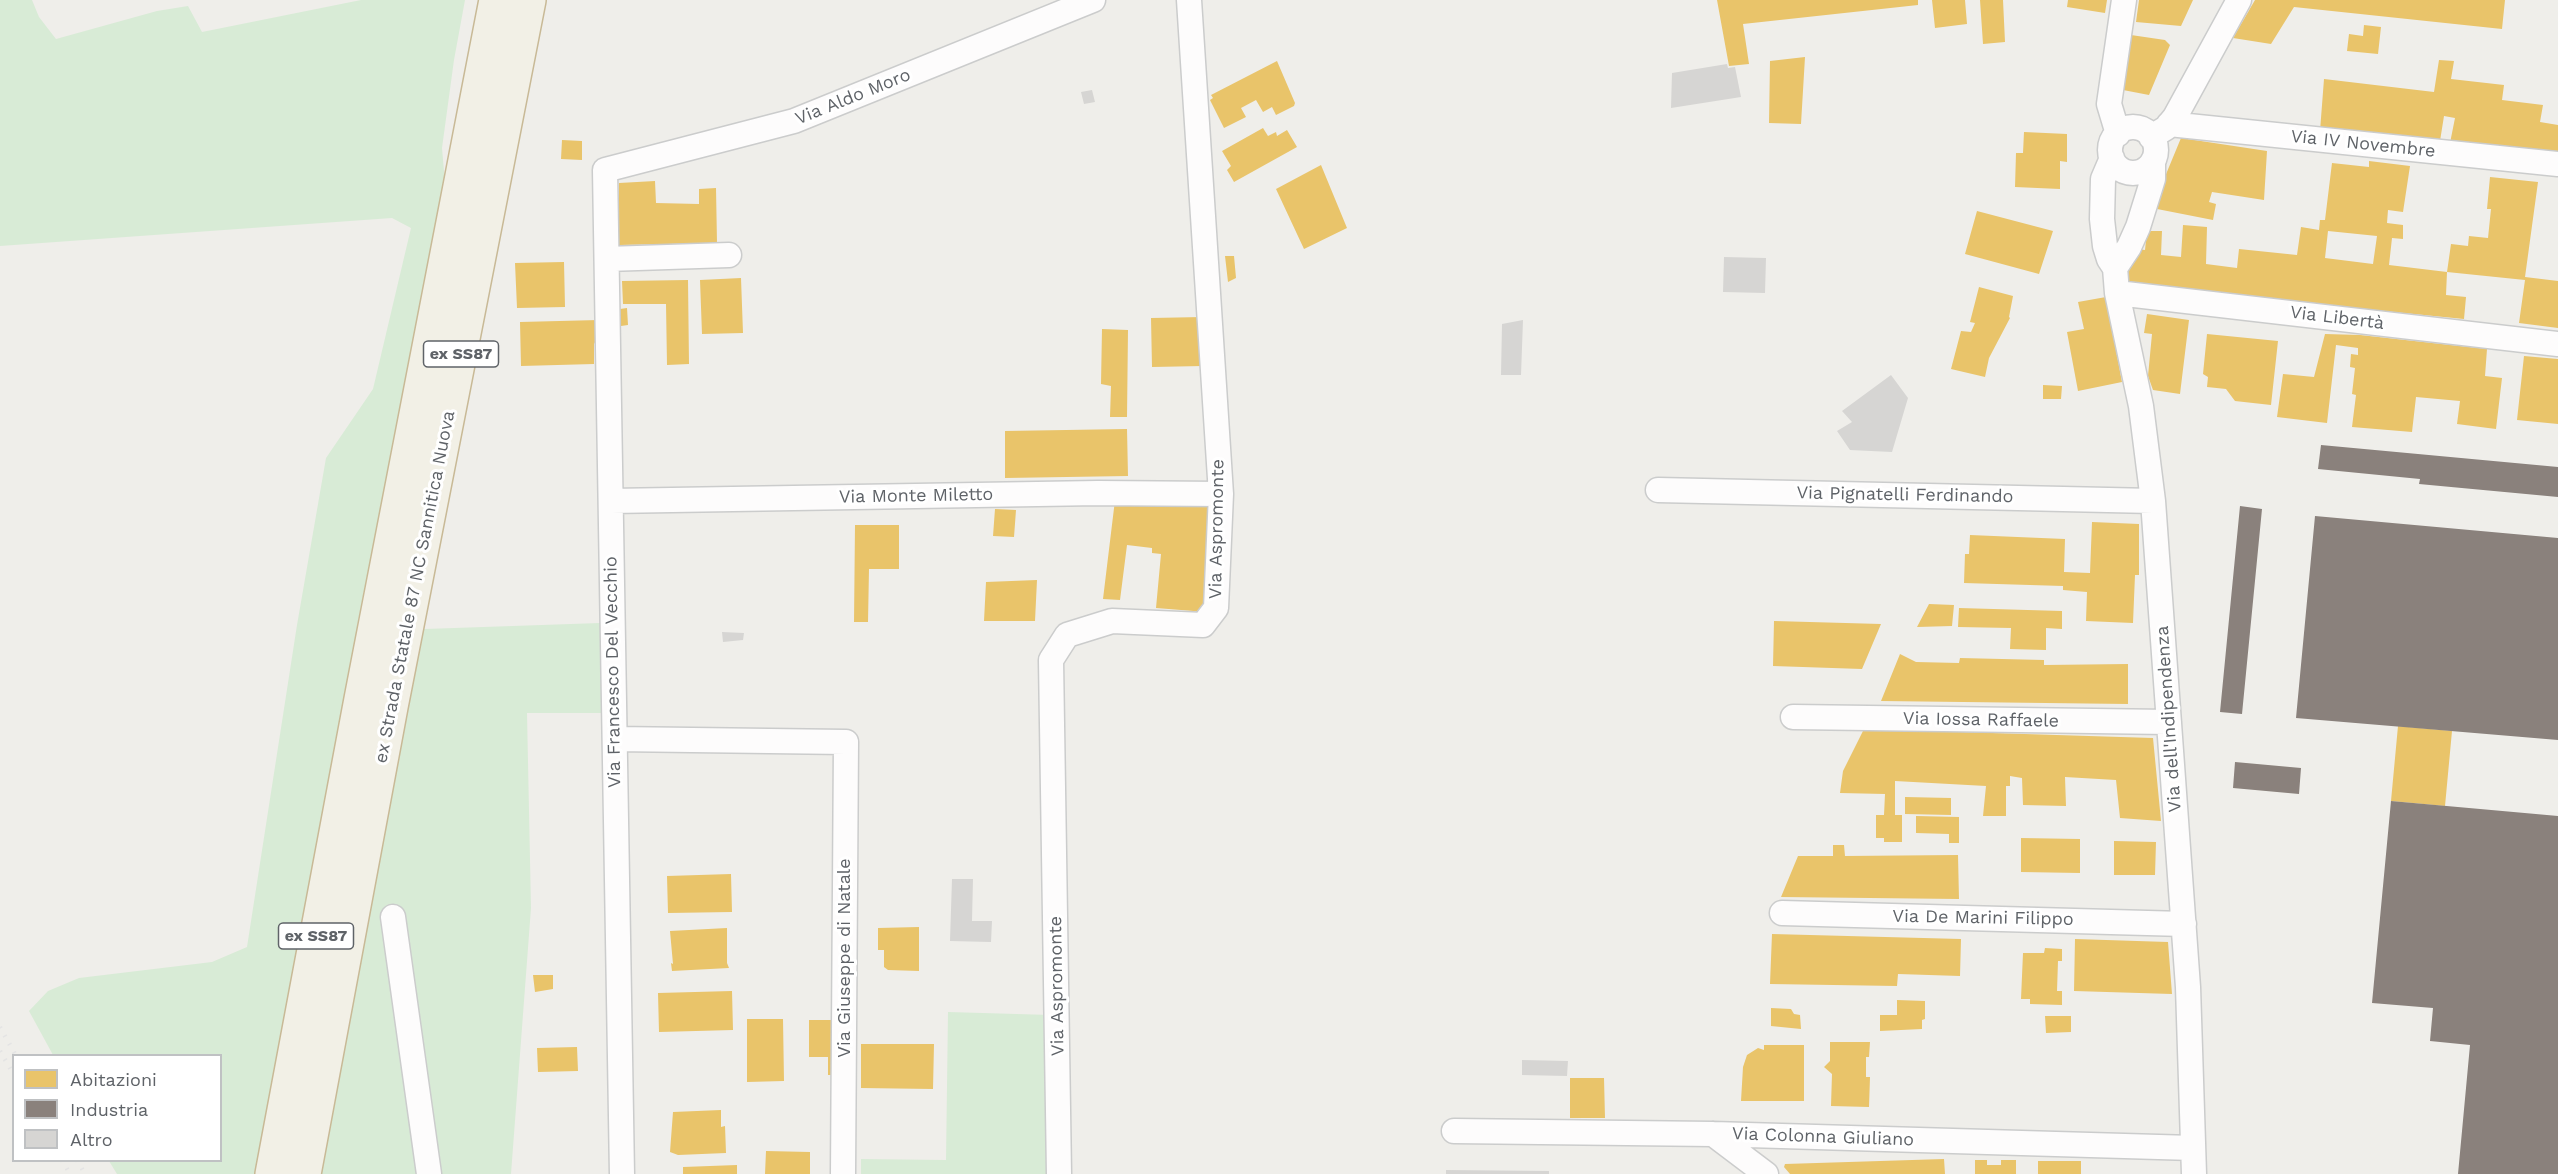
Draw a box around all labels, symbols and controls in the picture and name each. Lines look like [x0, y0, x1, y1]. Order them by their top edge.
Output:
street label: Via Aldo Moro [792, 64, 914, 130]
street label: Via IV Novembre [2290, 126, 2436, 162]
street label: Via Libertà [2289, 302, 2385, 334]
road number: ex SS87 [424, 341, 498, 367]
street label: ex Strada Statale 87 NC Sannitica Nuova [370, 409, 460, 765]
street label: Via Aspromonte [1205, 459, 1229, 599]
street label: Via Pignatelli Ferdinando [1796, 482, 2014, 508]
street label: Via Monte Miletto [839, 484, 993, 508]
street label: Via Francesco Del Vecchio [600, 556, 626, 788]
street label: Via dell'Indipendenza [2152, 625, 2186, 813]
street label: Via Iossa Raffaele [1903, 708, 2059, 732]
street label: Via Giuseppe di Natale [834, 858, 856, 1058]
street label: Via De Marini Filippo [1892, 906, 2074, 930]
street label: Via Aspromonte [1045, 916, 1069, 1056]
road number: ex SS87 [278, 923, 354, 949]
legend [12, 1054, 222, 1162]
text: Abitazioni [70, 1069, 157, 1090]
text: Industria [70, 1099, 148, 1120]
street label: Via Colonna Giuliano [1732, 1123, 1914, 1151]
text: Altro [70, 1129, 112, 1150]

